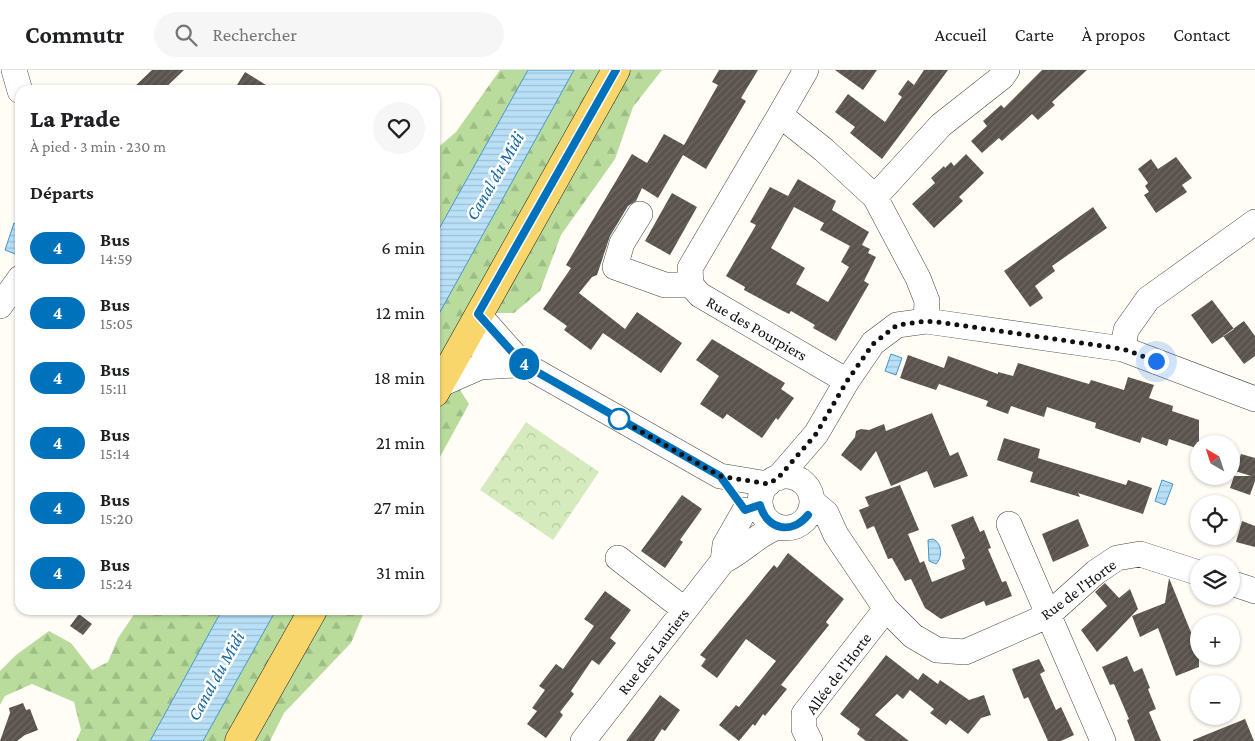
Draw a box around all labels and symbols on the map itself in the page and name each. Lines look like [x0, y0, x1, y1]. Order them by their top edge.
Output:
water label: Canal du Midi [462, 128, 528, 224]
street label: Rue des Pourpiers [703, 293, 810, 365]
line badge: 4 [508, 348, 540, 380]
your location [1144, 349, 1169, 374]
unlabelled marker [608, 408, 630, 430]
north arrow [1190, 435, 1240, 485]
street label: Rue de l'Horte [1037, 556, 1119, 623]
street label: Rue des Lauriers [615, 605, 692, 698]
water label: Canal du Midi [183, 628, 249, 724]
street label: Allée de l'Horte [802, 629, 874, 717]

